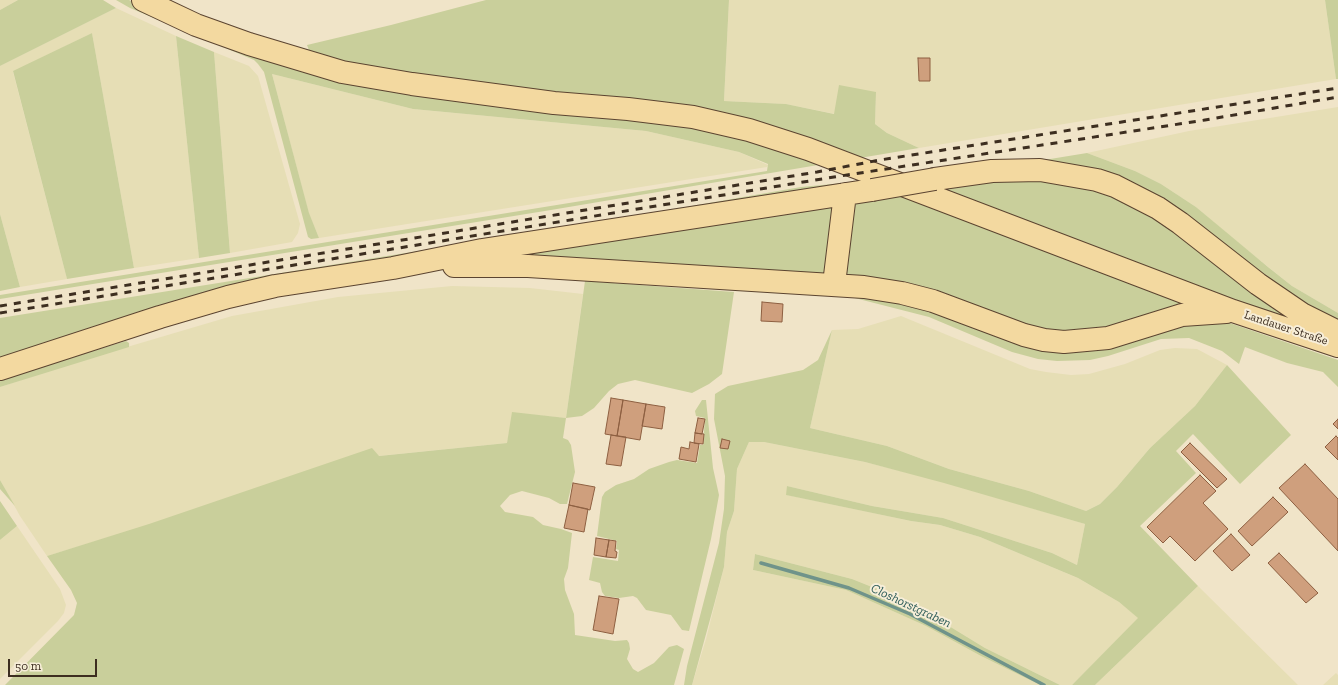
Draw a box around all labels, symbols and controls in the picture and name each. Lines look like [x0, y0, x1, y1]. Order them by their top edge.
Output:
street label: Landauer Straße [1242, 308, 1330, 348]
water label: Closhorstgraben [868, 581, 954, 631]
scale bar [10, 651, 99, 677]
text: 50 m [15, 659, 41, 673]

